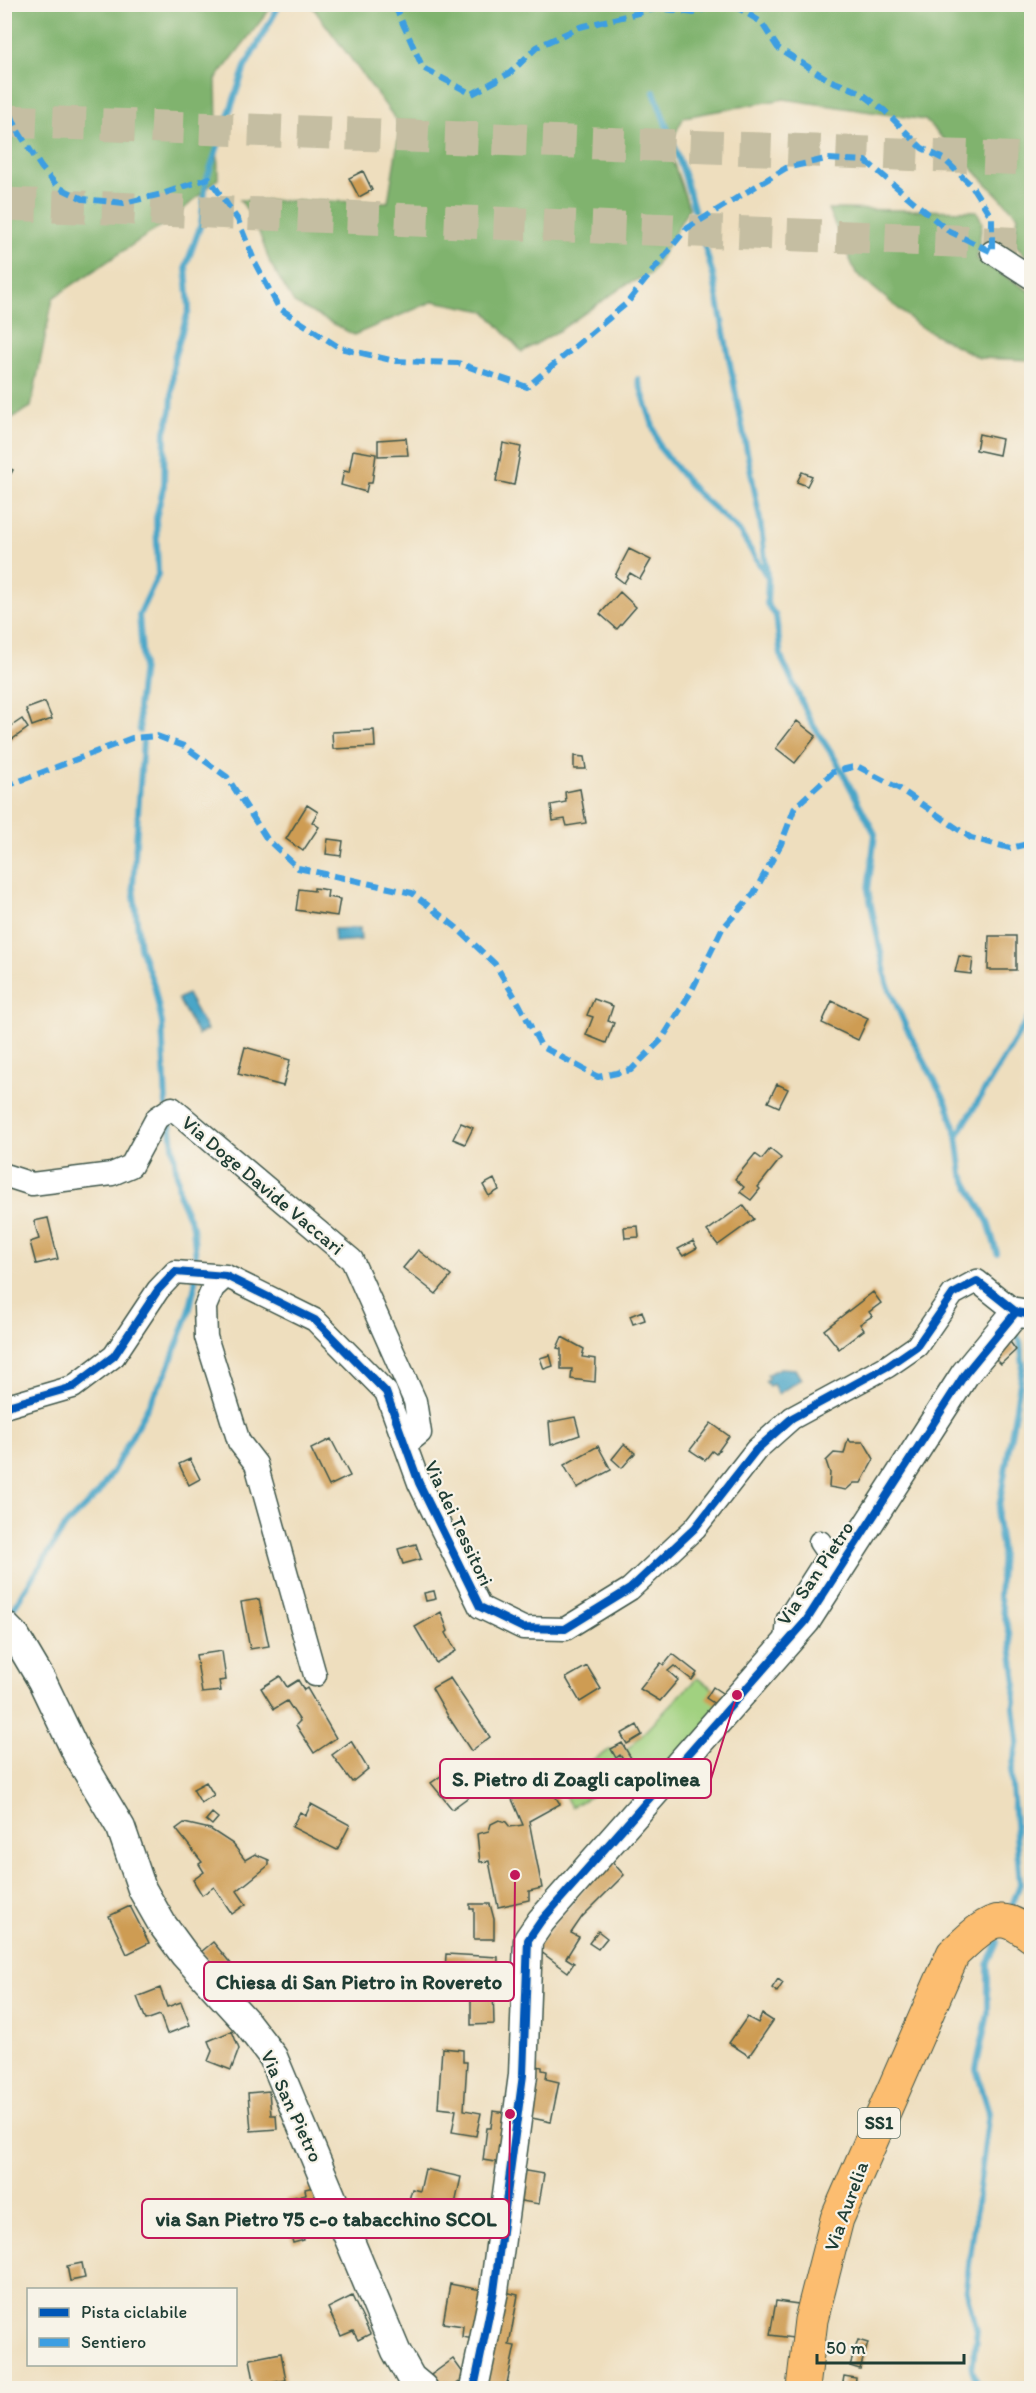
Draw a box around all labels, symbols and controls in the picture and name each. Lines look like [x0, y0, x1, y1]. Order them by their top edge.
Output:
street label: Via Doge Davide Vaccari [177, 1110, 349, 1260]
street label: Via dei Tessitori [419, 1456, 499, 1590]
street label: Via San Pietro [771, 1516, 859, 1630]
callout: S. Pietro di Zoagli capolinea [440, 1759, 711, 1798]
text: S. Pietro di Zoagli capolinea [452, 1766, 701, 1792]
callout: Chiesa di San Pietro in Rovereto [204, 1962, 514, 2001]
text: Chiesa di San Pietro in Rovereto [216, 1969, 502, 1994]
street label: Via San Pietro [256, 2046, 328, 2166]
road number: SS1 [858, 2108, 900, 2138]
street label: Via Aurelia [819, 2157, 874, 2254]
callout: via San Pietro 75 c-o tabacchino SCOL [142, 2199, 509, 2238]
text: via San Pietro 75 c-o tabacchino SCOL [155, 2206, 497, 2231]
legend [27, 2288, 237, 2366]
text: Pista ciclabile [81, 2301, 187, 2323]
scale bar [817, 2327, 964, 2365]
text: Sentiero [81, 2331, 146, 2353]
text: 50 m [826, 2337, 866, 2359]

